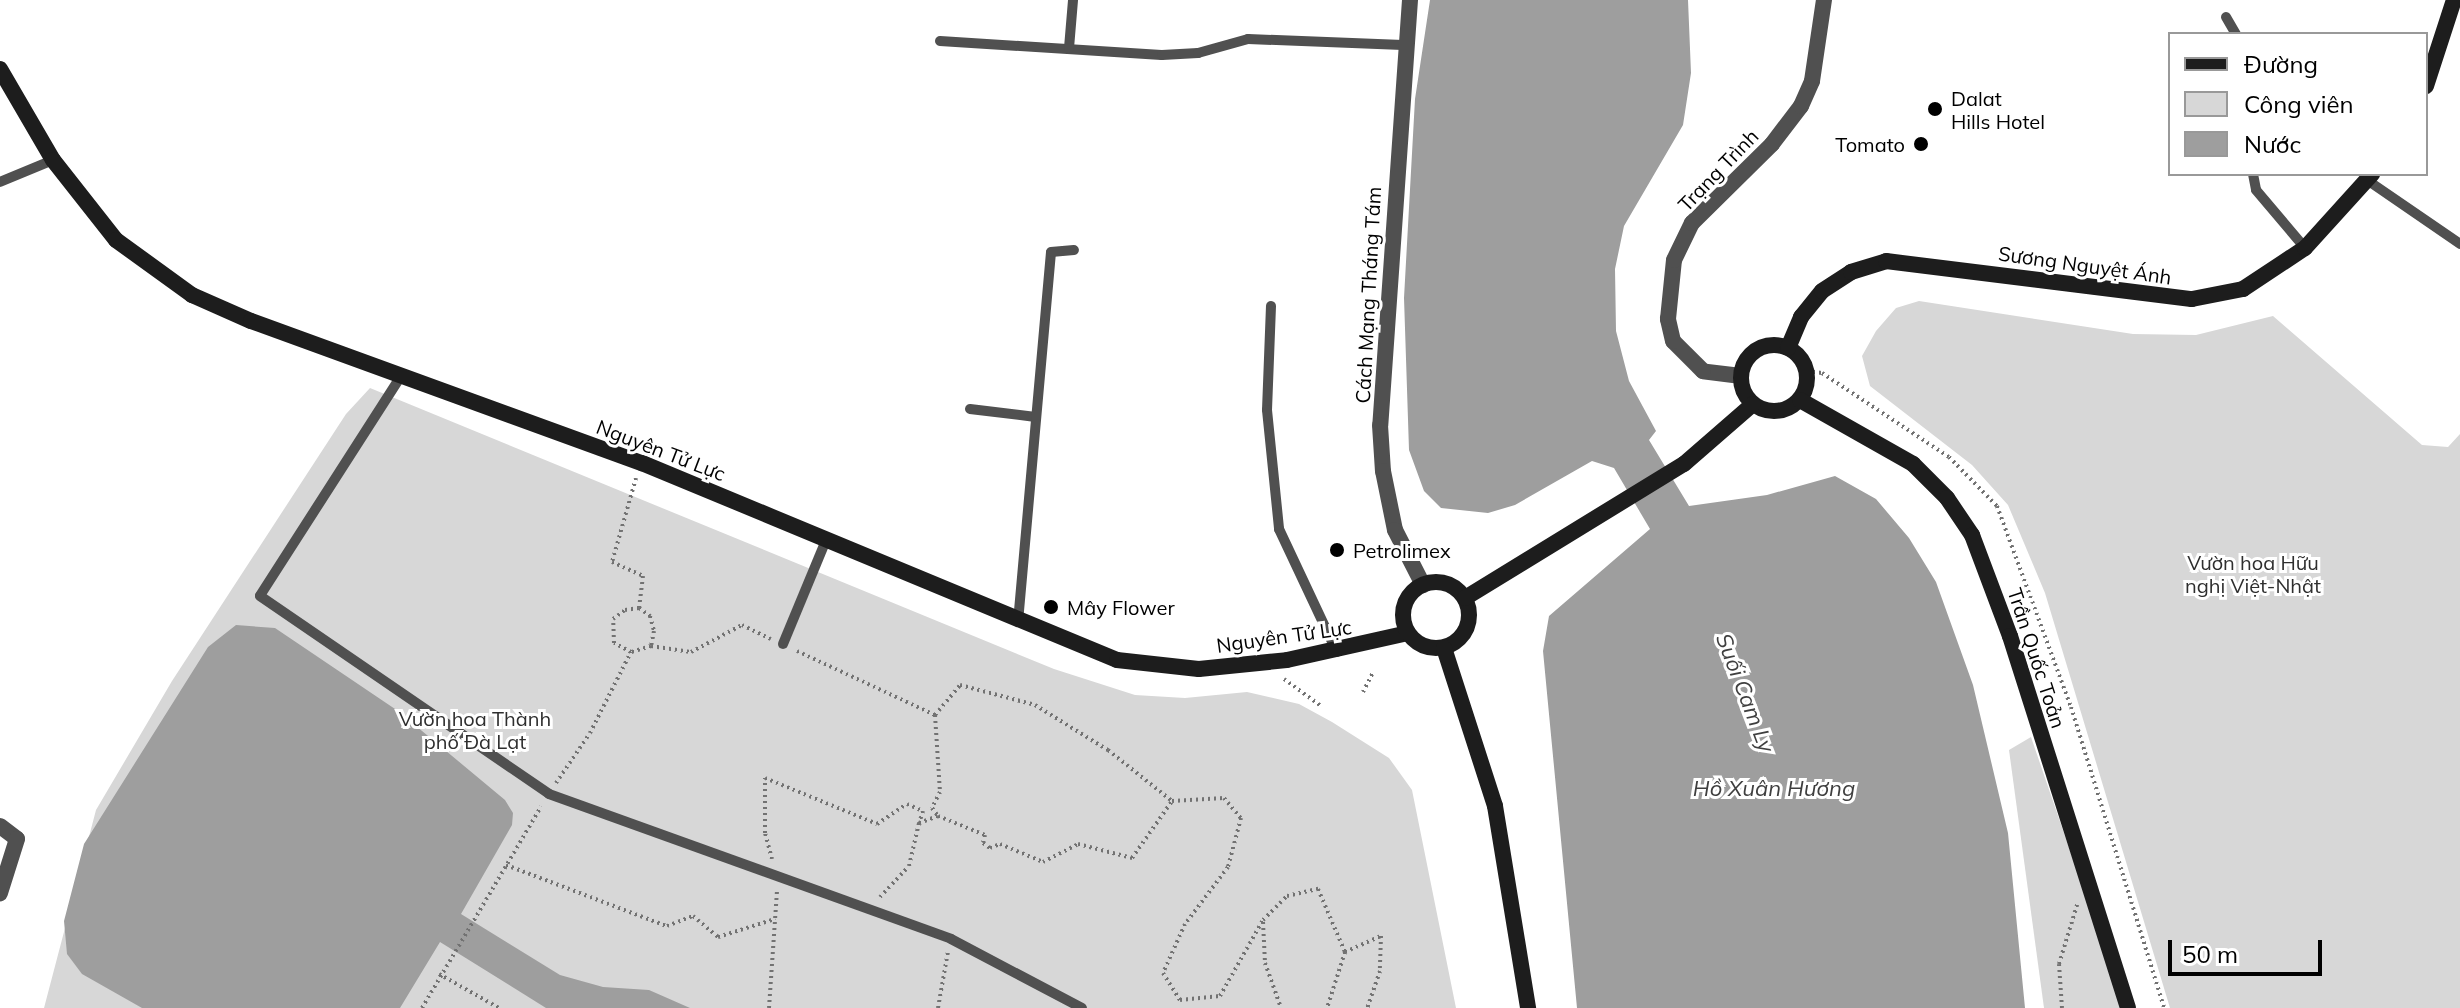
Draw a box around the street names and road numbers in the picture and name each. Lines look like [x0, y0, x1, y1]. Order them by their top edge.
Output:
street label: Trạng Trình [1673, 124, 1763, 216]
street label: Cách Mạng Tháng Tám [1350, 186, 1386, 404]
street label: Sương Nguyệt Ánh [1997, 241, 2173, 289]
street label: Nguyên Tử Lực [593, 414, 729, 486]
street label: Trần Quốc Toản [2003, 585, 2071, 731]
street label: Nguyên Tử Lực [1215, 615, 1353, 657]

